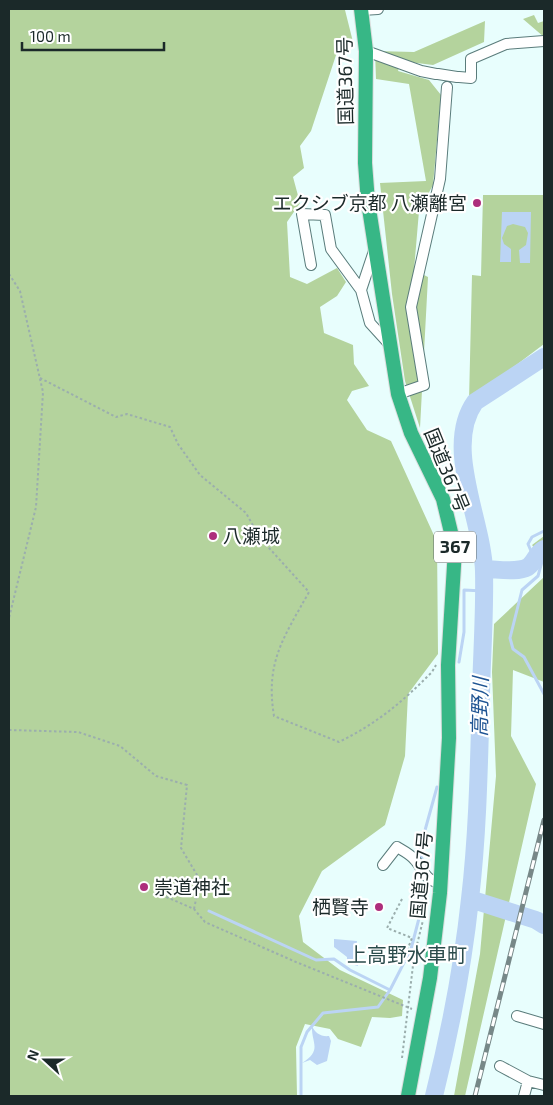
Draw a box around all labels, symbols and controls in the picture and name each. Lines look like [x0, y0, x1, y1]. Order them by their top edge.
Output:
scale bar [22, 20, 165, 52]
text: 100 m [30, 27, 71, 45]
street label: 国道367号 [332, 37, 357, 125]
place label: エクシブ京都 八瀬離宮 [273, 191, 467, 214]
marker: エクシブ京都 八瀬離宮 [471, 197, 483, 209]
street label: 国道367号 [420, 425, 475, 515]
place label: 八瀬城 [223, 524, 280, 547]
marker: 八瀬城 [207, 530, 219, 542]
road number: 367 [434, 532, 476, 562]
water label: 高野川 [466, 675, 492, 737]
street label: 国道367号 [405, 830, 436, 920]
place label: 崇道神社 [154, 875, 230, 898]
marker: 崇道神社 [138, 881, 150, 893]
place label: 栖賢寺 [312, 895, 369, 918]
marker: 栖賢寺 [373, 901, 385, 913]
district label: 上高野水車町 [347, 942, 467, 966]
north arrow [20, 1035, 70, 1085]
text: N [23, 1047, 42, 1063]

